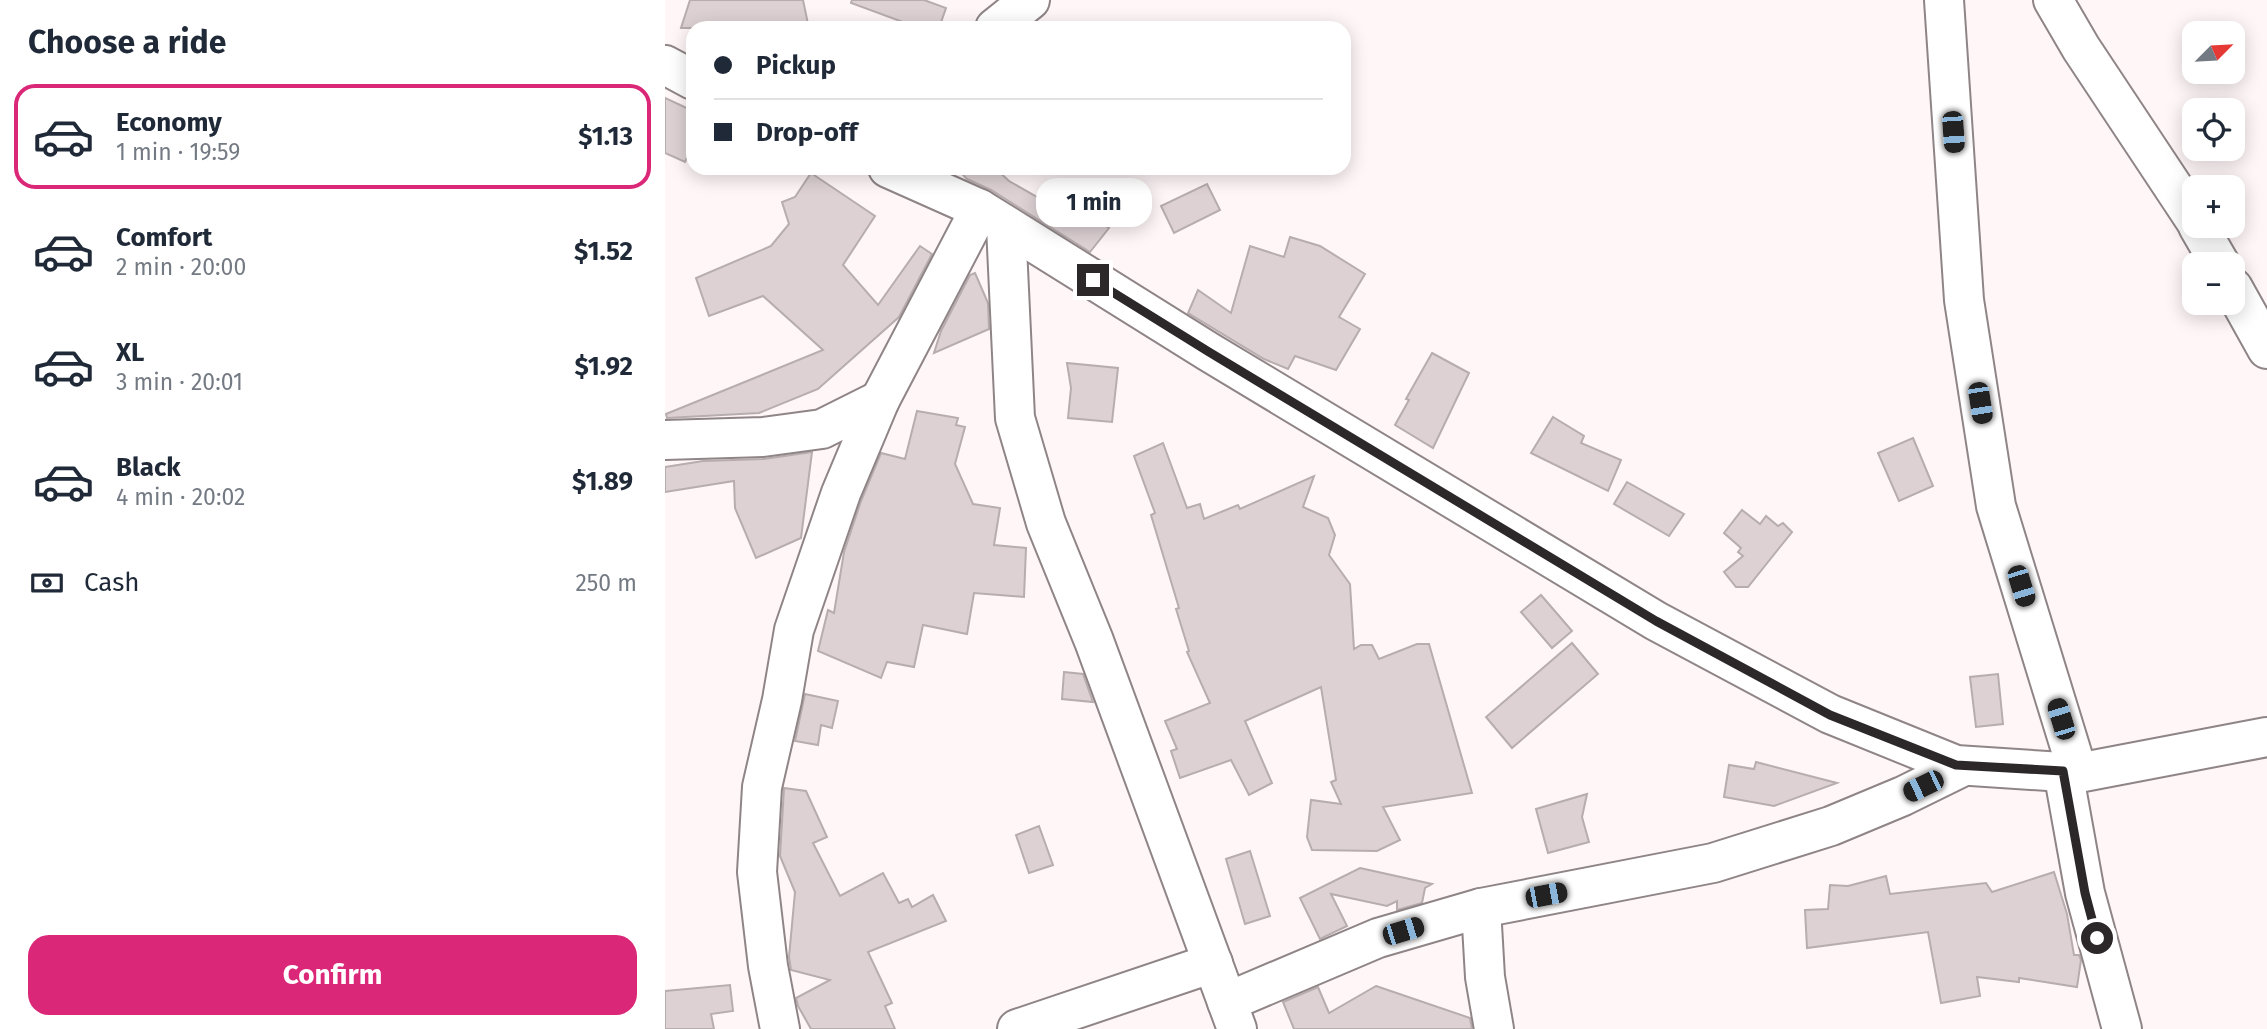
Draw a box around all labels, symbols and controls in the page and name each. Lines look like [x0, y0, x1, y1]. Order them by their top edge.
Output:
north arrow [2182, 21, 2245, 84]
map controls [2182, 21, 2245, 315]
text: Choose a ride [28, 23, 226, 61]
text: Pickup [756, 50, 836, 81]
button: locate [2182, 98, 2245, 161]
icon: car [32, 105, 95, 168]
text: Economy [116, 107, 222, 138]
car [1942, 110, 1965, 154]
text: Drop-off [756, 117, 858, 148]
text: $1.13 [578, 121, 633, 152]
text: 1 min · 19:59 [116, 138, 240, 166]
button: + [2182, 175, 2245, 238]
callout: 1 min [1035, 178, 1151, 228]
text: 1 min [1066, 188, 1122, 216]
icon: car [32, 220, 95, 283]
text: Comfort [116, 222, 212, 253]
text: $1.52 [574, 236, 633, 267]
button: − [2182, 252, 2245, 315]
text: 2 min · 20:00 [116, 253, 246, 281]
route end [1077, 264, 1109, 296]
icon: car [32, 335, 95, 398]
text: XL [116, 337, 144, 368]
text: $1.92 [574, 351, 633, 382]
text: 3 min · 20:01 [116, 368, 243, 396]
car [1967, 381, 1994, 425]
icon: car [32, 450, 95, 513]
text: Black [116, 452, 181, 483]
text: $1.89 [572, 466, 633, 497]
text: 4 min · 20:02 [116, 483, 245, 511]
car [2005, 563, 2038, 609]
icon: cash [28, 564, 66, 602]
text: Cash [84, 567, 140, 598]
text: 250 m [575, 569, 637, 597]
car [2045, 696, 2078, 742]
car [1900, 767, 1947, 805]
car [1524, 881, 1569, 909]
car [1380, 915, 1427, 947]
route start [2081, 922, 2113, 954]
button: Confirm [28, 935, 637, 1015]

